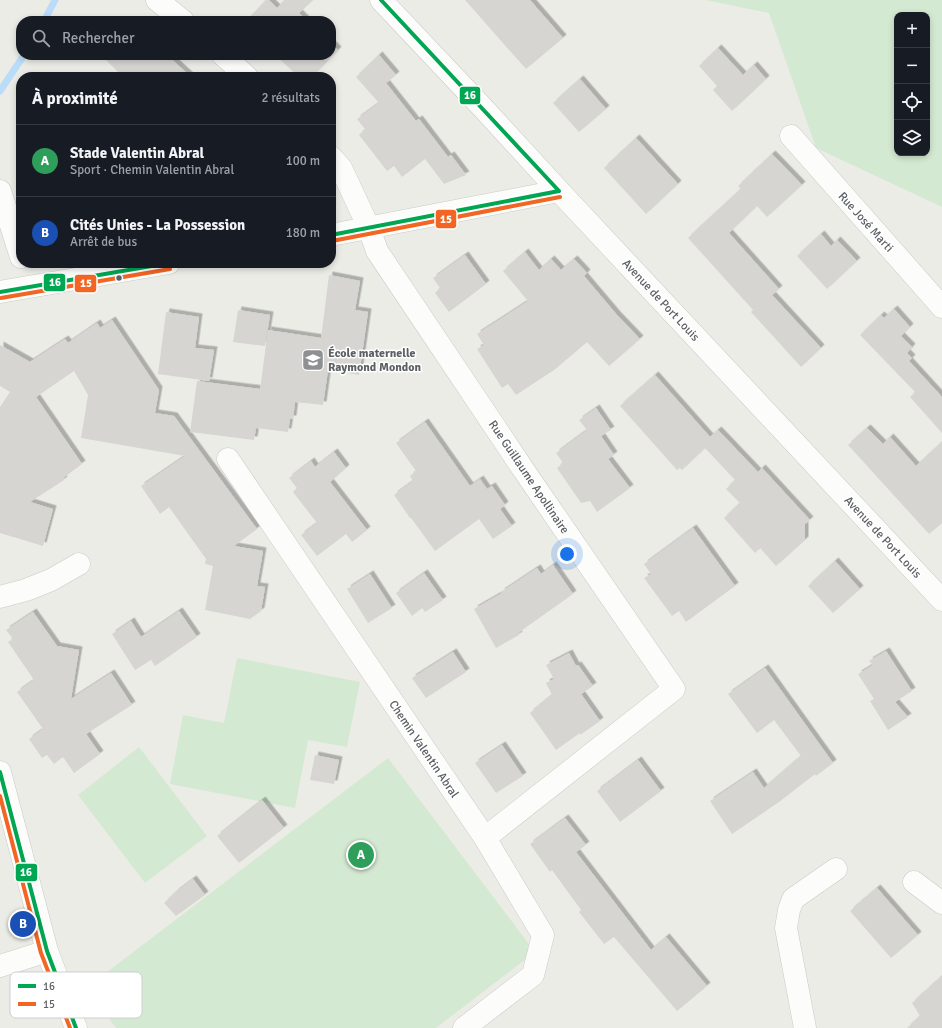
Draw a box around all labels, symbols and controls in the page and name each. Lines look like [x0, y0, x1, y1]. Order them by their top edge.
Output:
map controls [894, 12, 930, 156]
button: + [894, 12, 930, 48]
search box [16, 16, 336, 60]
icon: search [30, 27, 52, 49]
text: Rechercher [62, 29, 135, 47]
button: − [894, 48, 930, 84]
button: locate [894, 84, 930, 120]
line badge: 16 [459, 86, 481, 105]
text: À proximité [32, 88, 118, 109]
text: 16 [464, 89, 476, 102]
text: 2 résultats [261, 90, 320, 106]
button: layers [894, 120, 930, 156]
text: Stade Valentin Abral [70, 144, 204, 162]
text: A [41, 153, 49, 169]
text: 100 m [286, 153, 320, 169]
text: Sport · Chemin Valentin Abral [70, 162, 234, 178]
street label: Rue José Marti [835, 189, 897, 255]
line badge: 15 [435, 209, 457, 229]
text: 15 [440, 213, 452, 226]
text: Cités Unies - La Possession [70, 216, 245, 234]
text: B [41, 225, 49, 241]
text: 180 m [286, 225, 320, 241]
text: Arrêt de bus [70, 234, 137, 250]
street label: Avenue de Port Louis [619, 256, 702, 344]
line badge: 16 [43, 273, 66, 292]
unlabelled marker [114, 273, 124, 283]
line badge: 15 [74, 274, 97, 293]
text: 16 [49, 276, 61, 289]
text: 15 [80, 277, 92, 290]
place label: École maternelle Raymond Mondon [328, 346, 421, 375]
school or university icon: École maternelle Raymond Mondon [300, 347, 326, 373]
street label: Rue Guillaume Apollinaire [485, 418, 572, 537]
street label: Avenue de Port Louis [841, 493, 924, 581]
your location [557, 544, 577, 564]
street label: Chemin Valentin Abral [385, 698, 462, 801]
pin: A [348, 840, 374, 870]
line badge: 16 [15, 863, 38, 882]
text: 16 [20, 866, 32, 879]
pin: B [10, 909, 36, 939]
legend [10, 972, 142, 1018]
text: 16 [43, 980, 55, 993]
text: 15 [43, 998, 55, 1011]

